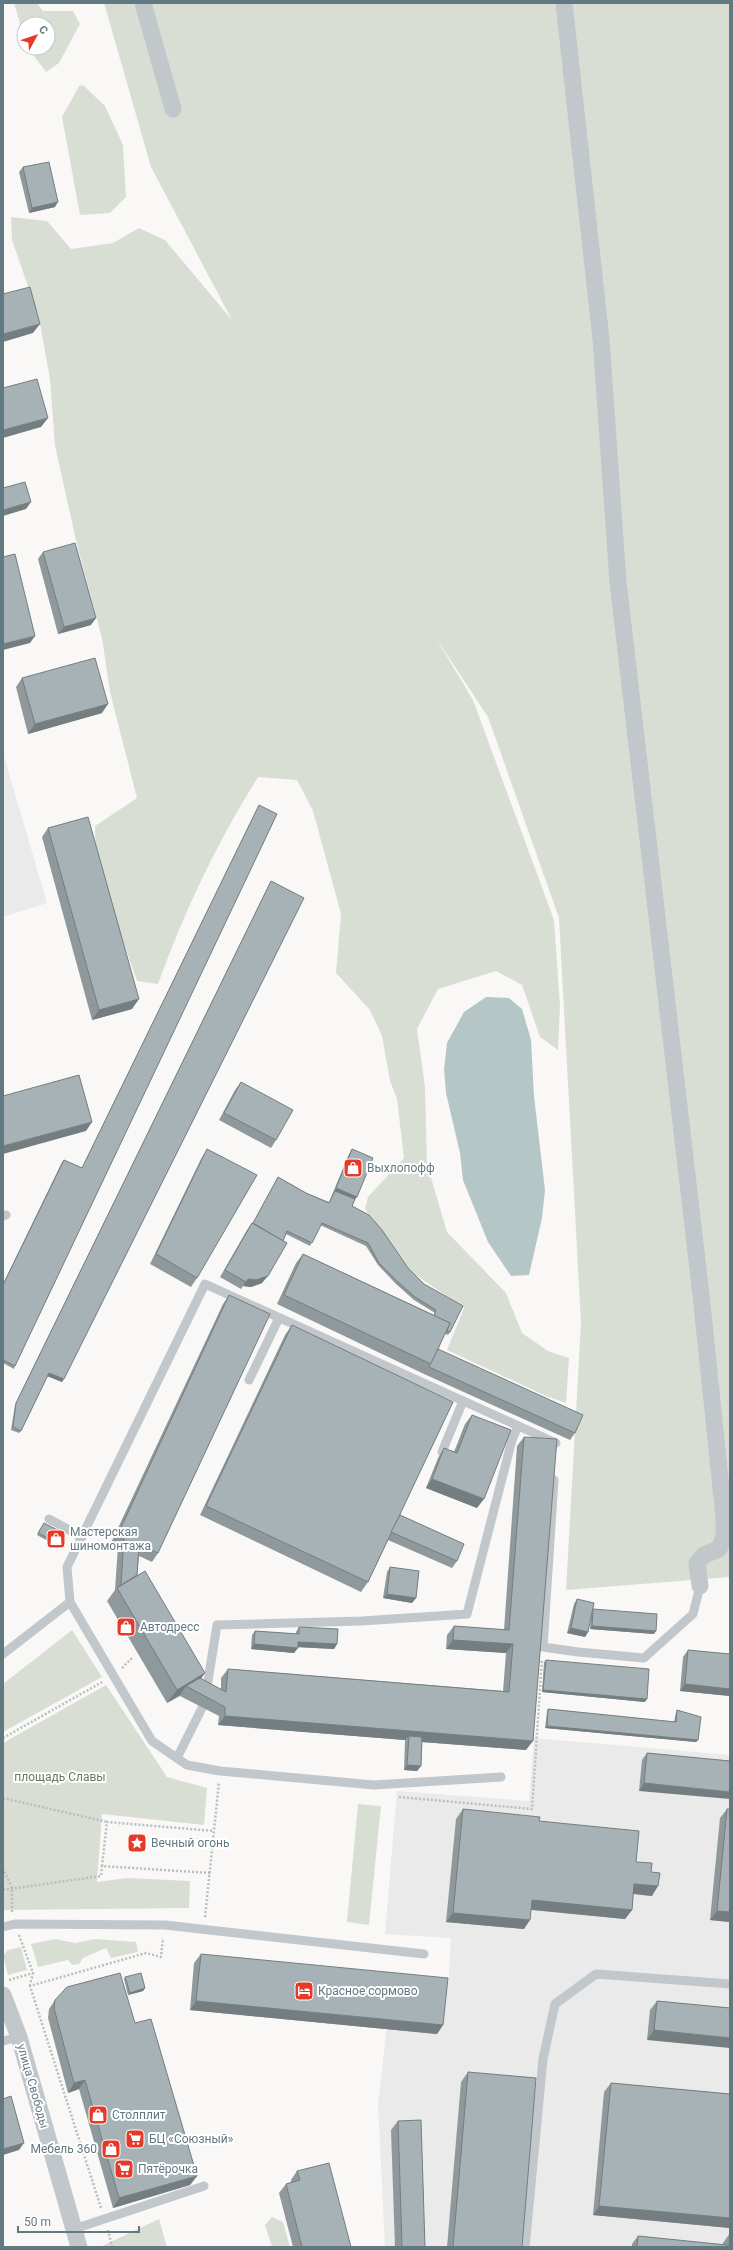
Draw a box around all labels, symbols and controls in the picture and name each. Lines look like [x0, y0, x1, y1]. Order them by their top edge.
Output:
north arrow [16, 16, 56, 56]
text: С [36, 23, 51, 37]
shop icon: Выхлопофф [342, 1157, 364, 1179]
place label: Выхлопофф [367, 1161, 435, 1175]
place label: Мастерская шиномонтажа [70, 1525, 151, 1553]
shop icon: Мастерская шиномонтажа [45, 1528, 67, 1550]
shop icon: Автодресс [115, 1616, 137, 1638]
place label: Автодресс [140, 1620, 199, 1634]
park label: площадь Славы [14, 1770, 106, 1784]
place icon: Вечный огонь [126, 1832, 148, 1854]
place label: Вечный огонь [151, 1836, 230, 1850]
hotel icon: Красное сормово [293, 1980, 315, 2002]
place label: Красное сормово [318, 1984, 418, 1998]
street label: улица Свободы [14, 2042, 52, 2130]
shop icon: Столплит [87, 2104, 109, 2126]
place label: Столплит [112, 2108, 166, 2122]
supermarket icon: БЦ «Союзный» [124, 2128, 146, 2150]
place label: БЦ «Союзный» [149, 2132, 234, 2146]
shop icon: Мебель 360 [100, 2138, 122, 2160]
place label: Мебель 360 [30, 2142, 97, 2156]
supermarket icon: Пятёрочка [113, 2158, 135, 2180]
place label: Пятёрочка [138, 2162, 198, 2176]
scale bar [18, 2208, 139, 2234]
text: 50 m [24, 2215, 51, 2229]

